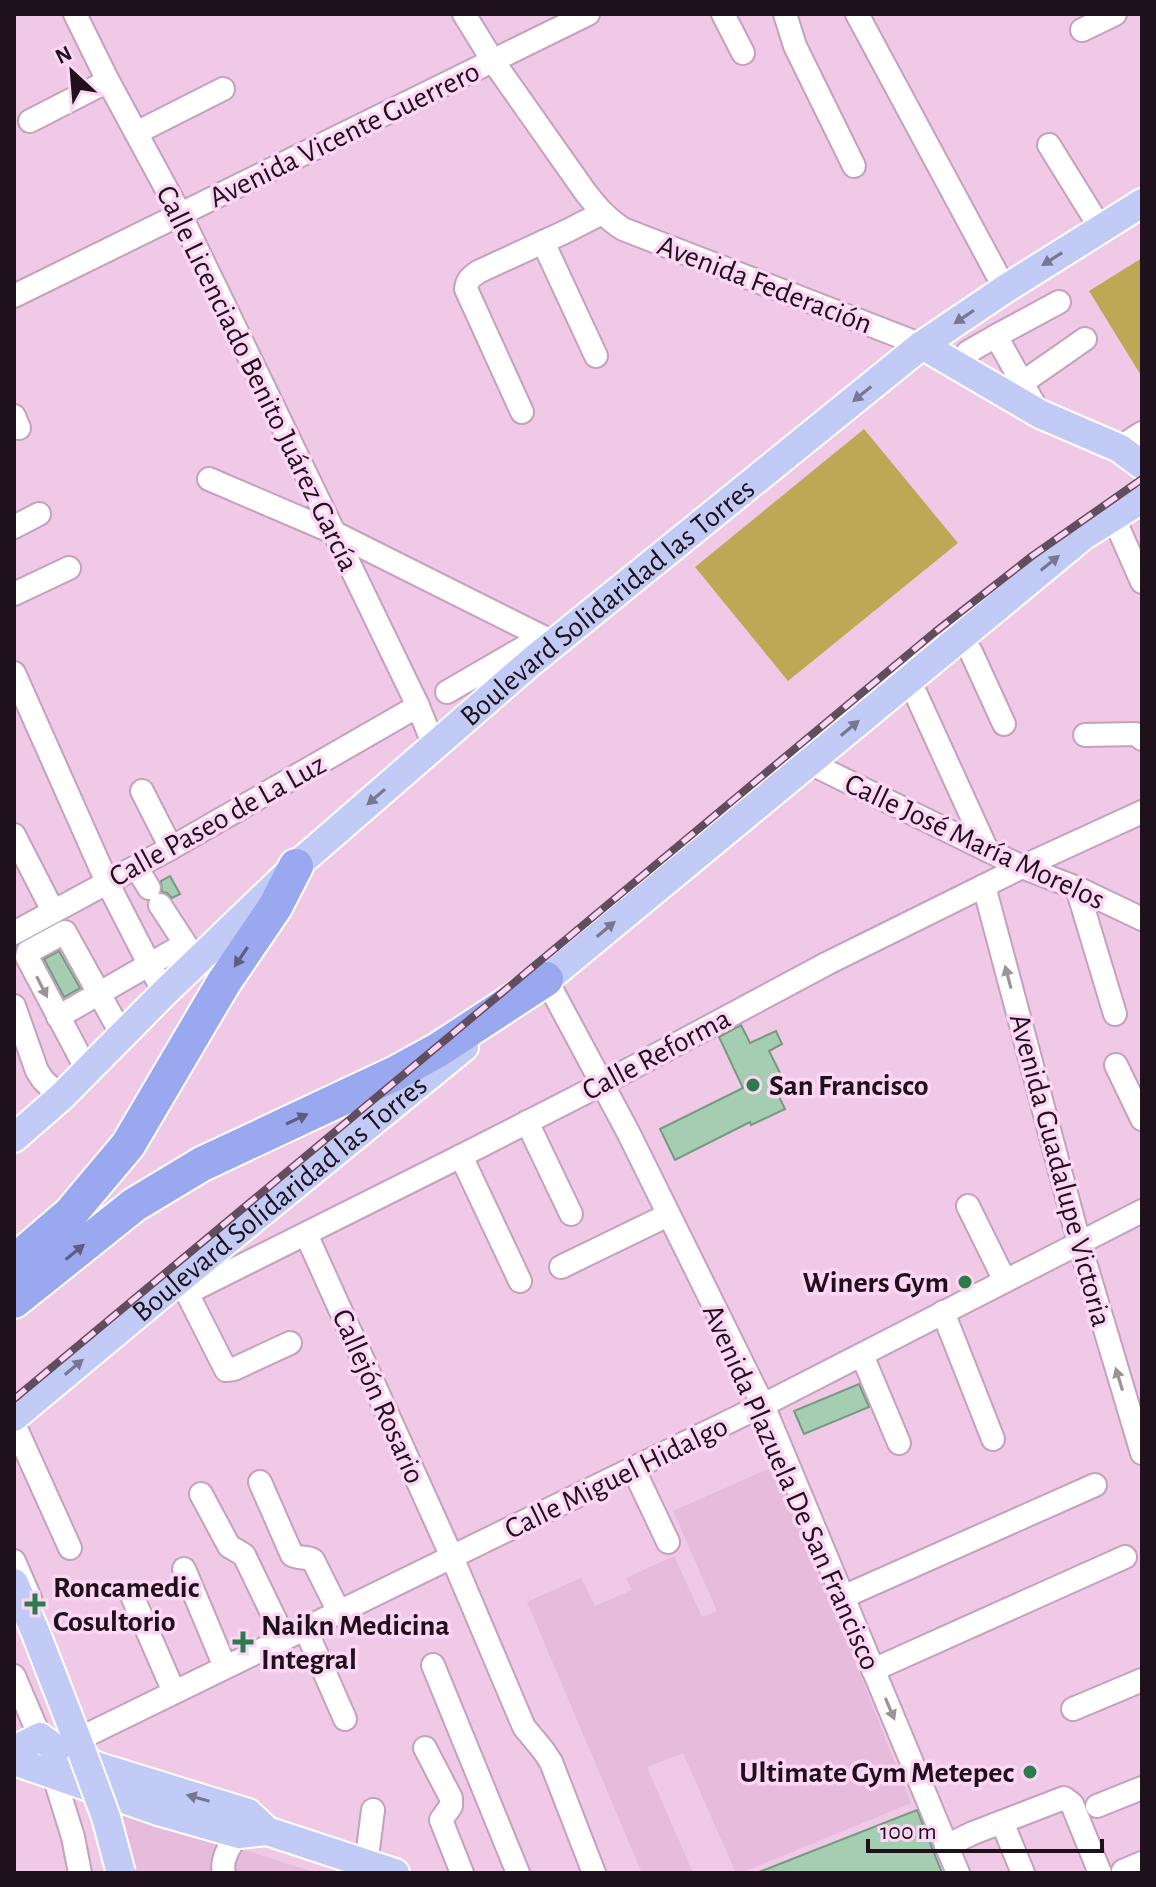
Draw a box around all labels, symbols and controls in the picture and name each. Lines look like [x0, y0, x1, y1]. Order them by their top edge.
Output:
north arrow [32, 32, 112, 112]
text: N [52, 42, 75, 68]
street label: Avenida Vicente Guerrero [204, 56, 484, 213]
street label: Calle Licenciado Benito Juárez García [150, 181, 364, 576]
street label: Avenida Federación [653, 230, 876, 340]
one-way arrow [1041, 252, 1063, 266]
one-way arrow [953, 309, 974, 324]
one-way arrow [852, 385, 872, 402]
street label: Boulevard Solidaridad las Torres [455, 473, 760, 732]
one-way arrow [1040, 554, 1061, 571]
one-way arrow [840, 720, 860, 737]
street label: Calle Paseo de La Luz [104, 749, 331, 893]
street label: Calle José María Morelos [840, 768, 1109, 915]
one-way arrow [366, 788, 386, 805]
one-way arrow [596, 921, 616, 938]
one-way arrow [234, 946, 249, 967]
one-way arrow [1001, 965, 1014, 989]
one-way arrow [36, 975, 49, 998]
street label: Calle Reforma [577, 1003, 735, 1106]
street label: Avenida Guadalupe Victoria [1004, 1010, 1116, 1330]
street label: Boulevard Solidaridad las Torres [127, 1070, 433, 1328]
place label: San Francisco [769, 1071, 929, 1101]
marker: San Francisco [744, 1076, 762, 1094]
one-way arrow [285, 1112, 309, 1126]
one-way arrow [65, 1244, 85, 1261]
place label: Winers Gym [803, 1268, 949, 1298]
marker: Winers Gym [956, 1273, 974, 1291]
street label: Avenida Plazuela De San Francisco [697, 1300, 885, 1675]
street label: Callejón Rosario [326, 1305, 430, 1488]
one-way arrow [64, 1359, 84, 1376]
one-way arrow [1112, 1366, 1125, 1390]
street label: Calle Miguel Hidalgo [500, 1411, 733, 1545]
place label: Roncamedic Cosultorio [53, 1573, 200, 1637]
marker: Roncamedic Cosultorio [24, 1593, 46, 1615]
place label: Naikn Medicina Integral [261, 1611, 450, 1675]
marker: Naikn Medicina Integral [232, 1631, 254, 1653]
one-way arrow [883, 1698, 896, 1721]
place label: Ultimate Gym Metepec [739, 1758, 1014, 1788]
marker: Ultimate Gym Metepec [1021, 1763, 1039, 1781]
one-way arrow [185, 1792, 210, 1804]
scale bar [868, 1803, 1102, 1853]
text: 100 m [880, 1820, 937, 1844]

